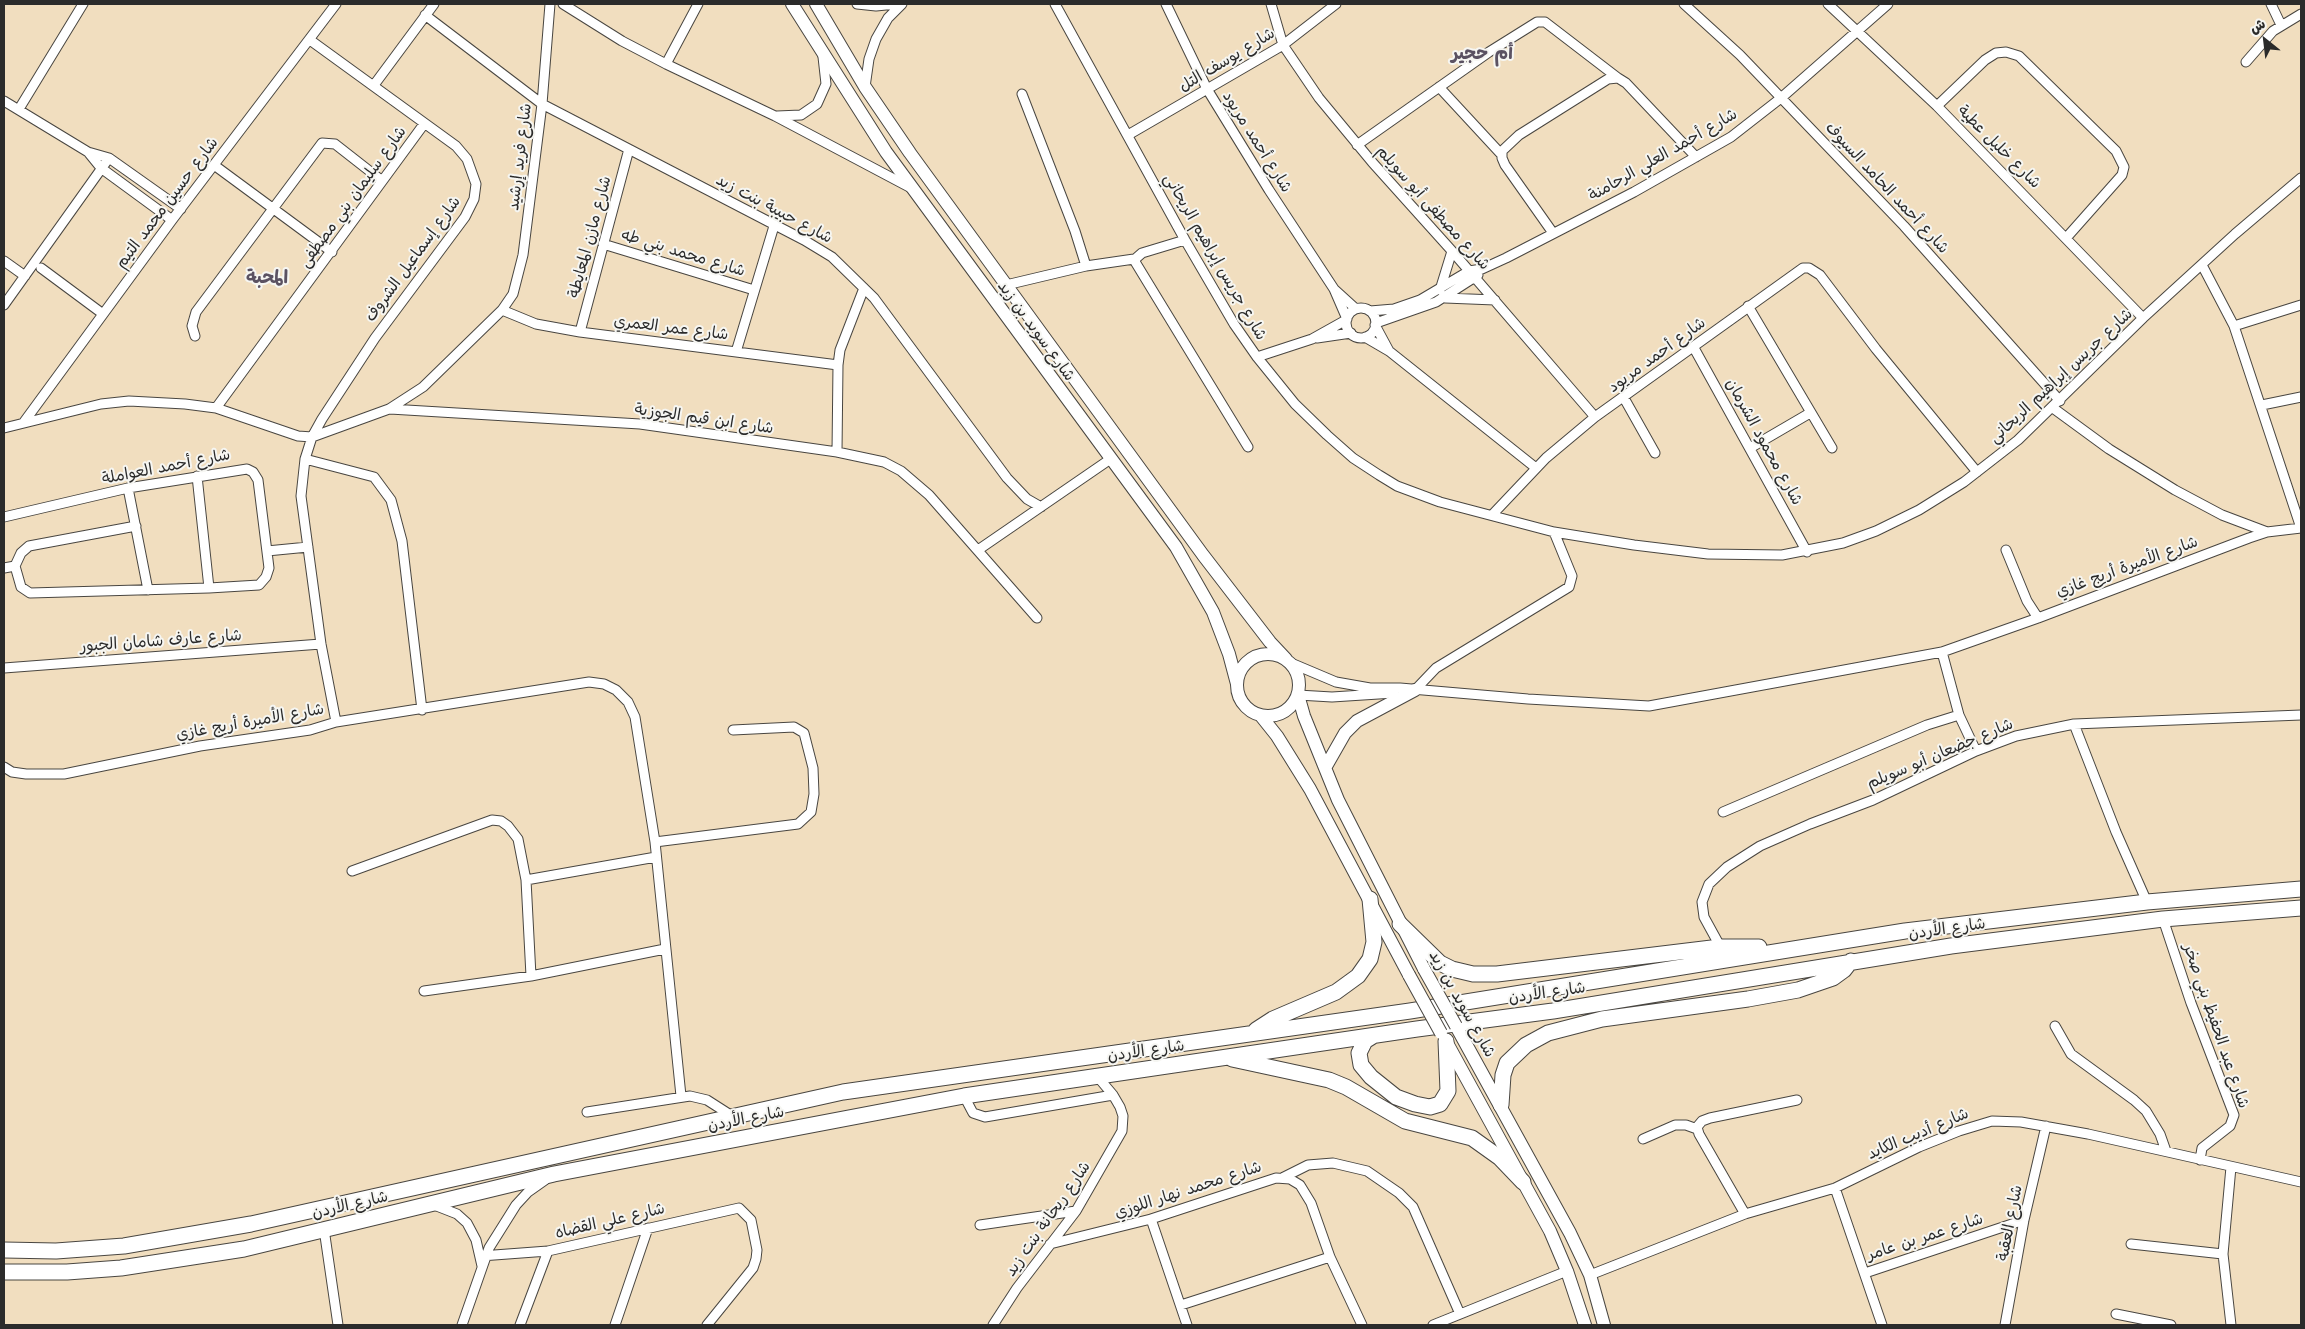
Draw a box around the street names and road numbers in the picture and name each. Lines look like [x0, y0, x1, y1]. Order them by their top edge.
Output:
street label: شارع يوسف التل [1175, 24, 1279, 96]
street label: شارع أحمد مريود [1218, 88, 1296, 196]
street label: شارع خليل عطية [1953, 101, 2045, 193]
street label: شارع فريد إرشيد [504, 102, 536, 212]
street label: شارع أحمد العلي الرحامنة [1585, 105, 1741, 205]
street label: شارع أحمد الحامد السيوف [1821, 118, 1953, 258]
street label: شارع سليمان بني مصطفى [295, 123, 411, 271]
street label: شارع حسين محمد التيم [111, 134, 223, 272]
street label: شارع مصطفى أبو سويلم [1372, 142, 1494, 274]
street label: شارع حبيبة بنت زيد [713, 170, 835, 248]
street label: شارع جريس إبراهيم الريحاني [1159, 170, 1271, 344]
street label: شارع مازن المعايطة [564, 174, 616, 300]
street label: شارع إسماعيل الشروف [361, 193, 465, 325]
street label: شارع محمد بني طه [619, 225, 747, 281]
street label: شارع سويد بن زيد [993, 277, 1079, 385]
street label: شارع جريس إبراهيم الريحاني [1985, 304, 2137, 448]
street label: شارع عمر العمري [613, 311, 729, 345]
street label: شارع أحمد مريود [1605, 313, 1709, 397]
street label: شارع محمود الشرمان [1721, 375, 1807, 509]
street label: شارع ابن قيم الجوزية [633, 400, 775, 438]
street label: شارع أحمد العواملة [100, 445, 232, 489]
street label: شارع الأميرة أريج غازي [2053, 532, 2201, 602]
street label: شارع عارف شامان الجبور [80, 626, 242, 656]
street label: شارع الأميرة أريج غازي [175, 700, 325, 744]
street label: شارع جضعان أبو سويلم [1864, 714, 2016, 794]
street label: شارع الأردن [1907, 914, 1987, 944]
street label: شارع عبد الحفيظ بني صخر [2179, 941, 2253, 1111]
street label: شارع سويد بن زيد [1425, 947, 1499, 1061]
street label: شارع الأردن [1507, 978, 1587, 1008]
street label: شارع الأردن [1106, 1036, 1186, 1066]
street label: شارع الأردن [706, 1102, 786, 1136]
street label: شارع أديب الكايد [1864, 1104, 1972, 1164]
street label: شارع محمد نهار اللوزي [1112, 1157, 1264, 1223]
street label: شارع ريحانة بنت زيد [1001, 1158, 1095, 1280]
street label: شارع العقبة [1993, 1183, 2027, 1263]
street label: شارع الأردن [310, 1187, 390, 1223]
street label: شارع علي القضاه [553, 1199, 667, 1243]
street label: شارع عمر بن عامر [1864, 1209, 1986, 1265]

